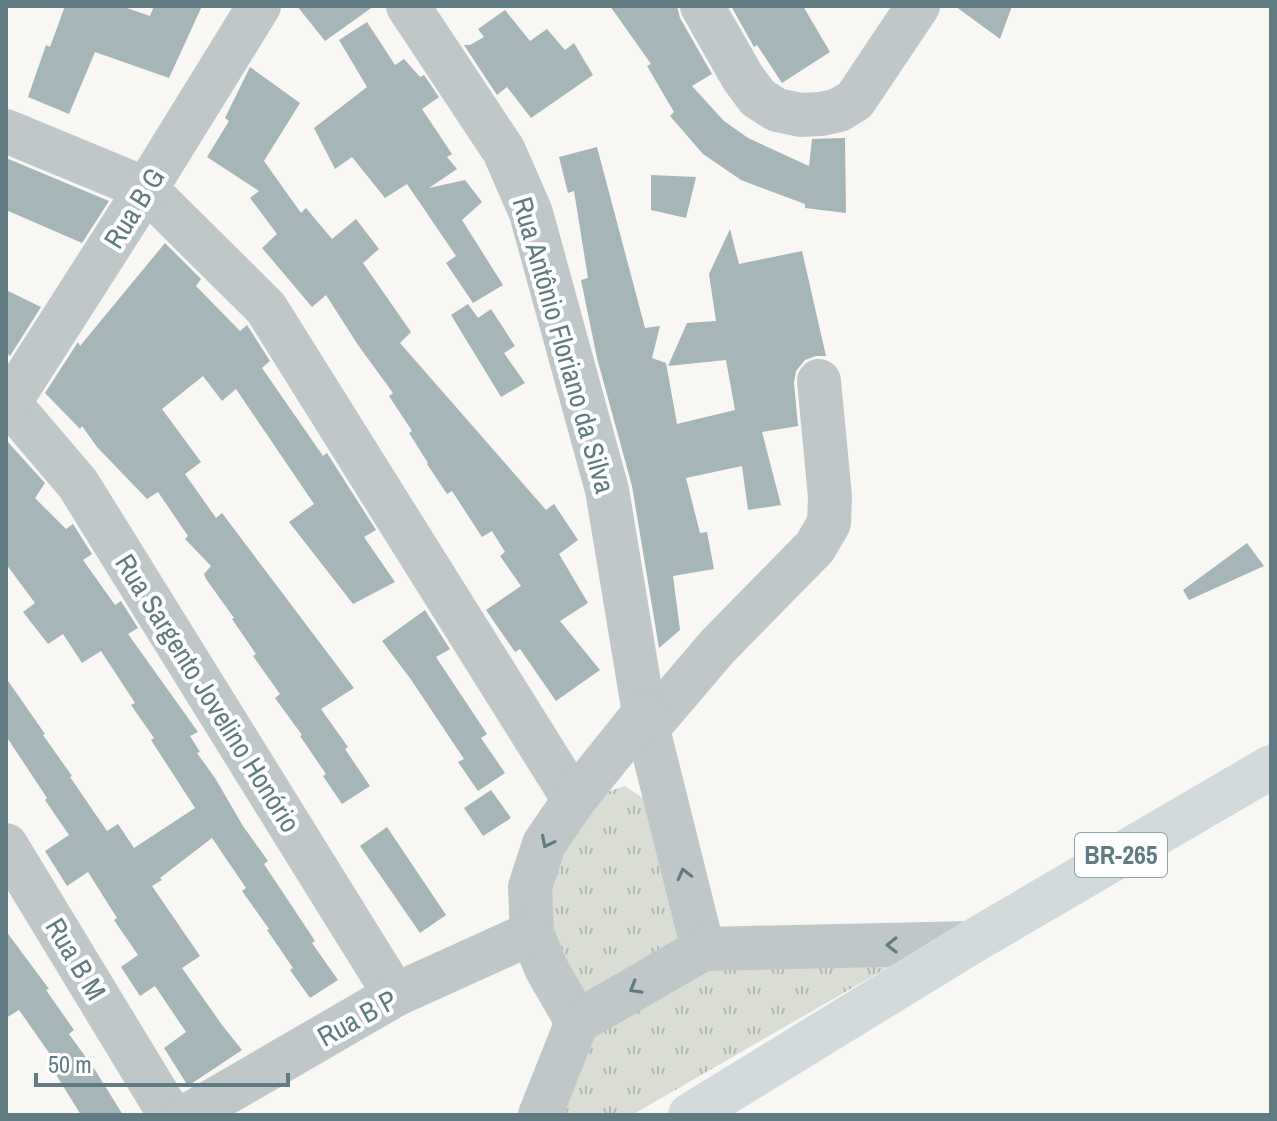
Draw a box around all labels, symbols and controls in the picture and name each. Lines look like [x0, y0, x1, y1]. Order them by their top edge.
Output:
street label: Rua B G [95, 161, 173, 255]
street label: Rua Antônio Floriano da Silva [504, 193, 625, 498]
street label: Rua Sargento Jovelino Honório [107, 547, 309, 839]
road number: BR-265 [1075, 833, 1167, 877]
one-way arrow [542, 834, 557, 848]
one-way arrow [676, 867, 693, 881]
street label: Rua B M [37, 911, 115, 1007]
one-way arrow [885, 936, 898, 954]
one-way arrow [629, 978, 644, 994]
street label: Rua B P [310, 981, 404, 1055]
scale bar [36, 1037, 288, 1087]
text: 50 m [48, 1048, 92, 1080]

